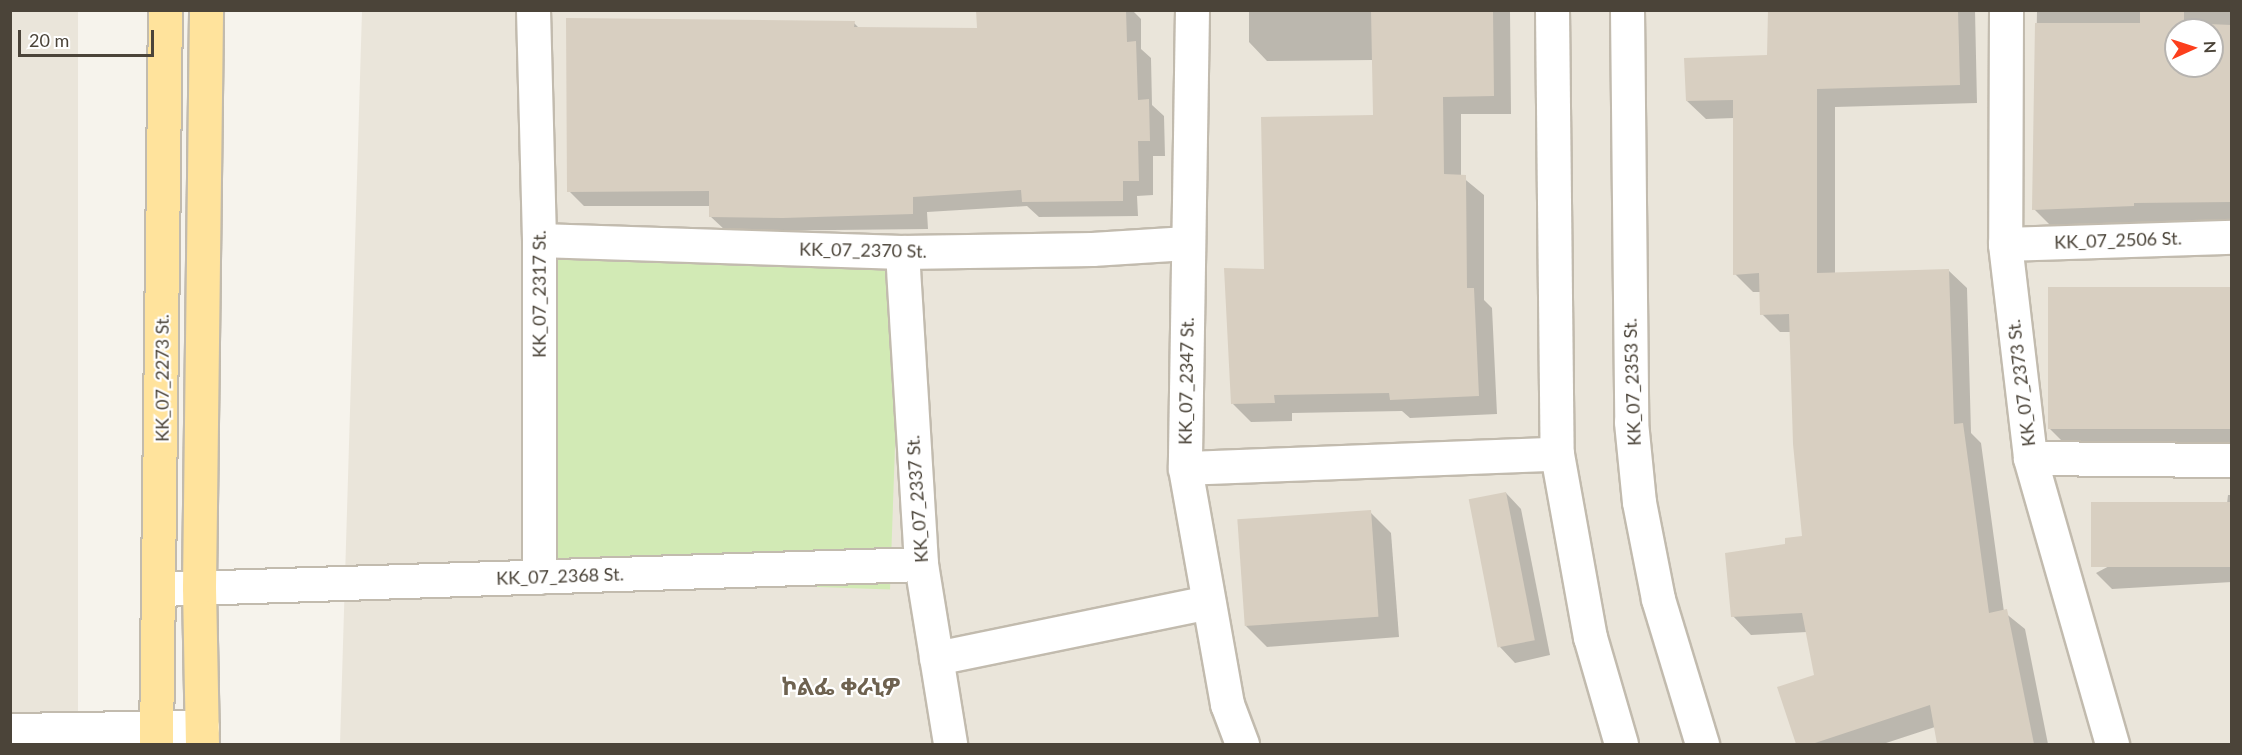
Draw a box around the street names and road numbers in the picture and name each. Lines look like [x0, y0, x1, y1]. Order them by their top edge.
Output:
street label: KK_07_2506 St. [2054, 227, 2182, 253]
street label: KK_07_2317 St. [528, 230, 550, 358]
street label: KK_07_2370 St. [799, 238, 927, 262]
street label: KK_07_2273 St. [151, 314, 173, 442]
street label: KK_07_2347 St. [1174, 317, 1198, 445]
street label: KK_07_2353 St. [1619, 318, 1645, 446]
street label: KK_07_2373 St. [2003, 318, 2039, 448]
street label: KK_07_2337 St. [902, 435, 932, 563]
street label: KK_07_2368 St. [496, 563, 624, 589]

